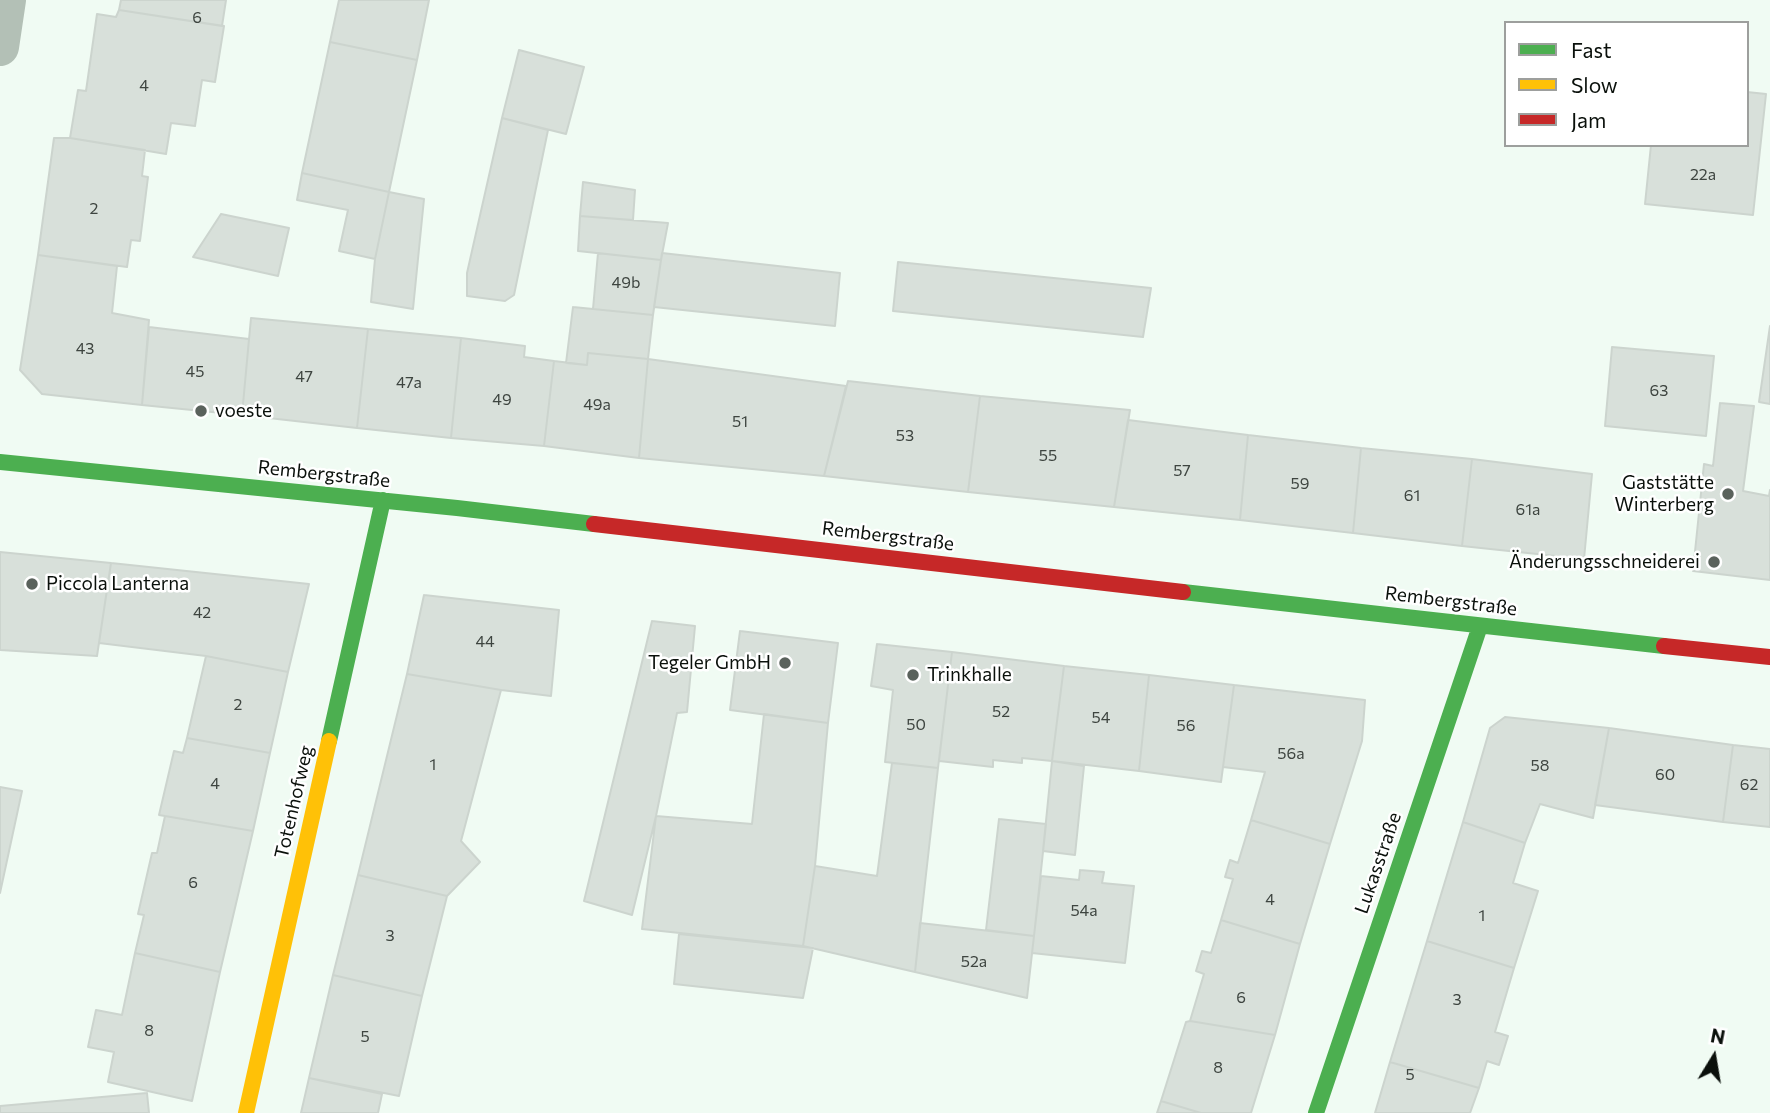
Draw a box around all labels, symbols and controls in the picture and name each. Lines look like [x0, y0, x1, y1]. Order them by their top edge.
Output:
house number: 6 [192, 8, 202, 28]
legend [1504, 21, 1749, 147]
text: Fast [1571, 37, 1612, 62]
text: Slow [1571, 72, 1618, 97]
house number: 4 [139, 76, 149, 96]
text: Jam [1571, 107, 1606, 132]
house number: 22a [1690, 165, 1716, 185]
house number: 2 [90, 199, 98, 219]
house number: 49b [612, 273, 640, 293]
house number: 43 [76, 339, 94, 359]
house number: 45 [186, 362, 204, 382]
house number: 47 [295, 367, 313, 387]
house number: 47a [396, 373, 422, 393]
house number: 63 [1650, 381, 1668, 401]
house number: 49 [492, 390, 512, 410]
house number: 49a [583, 395, 611, 415]
place label: voeste [215, 400, 272, 422]
marker: voeste [193, 403, 209, 419]
house number: 51 [732, 412, 748, 432]
house number: 53 [896, 426, 914, 446]
house number: 55 [1039, 446, 1057, 466]
street label: Rembergstraße [257, 456, 391, 492]
house number: 57 [1173, 461, 1191, 481]
place label: Gaststätte Winterberg [1614, 472, 1714, 516]
house number: 59 [1291, 474, 1309, 494]
house number: 61 [1404, 486, 1420, 506]
marker: Gaststätte Winterberg [1720, 486, 1736, 502]
house number: 61a [1516, 500, 1540, 520]
street label: Rembergstraße [821, 517, 955, 555]
place label: Änderungsschneiderei [1509, 551, 1700, 573]
marker: Änderungsschneiderei [1706, 554, 1722, 570]
place label: Piccola Lanterna [46, 573, 189, 595]
marker: Piccola Lanterna [24, 576, 40, 592]
street label: Rembergstraße [1384, 582, 1518, 620]
house number: 42 [193, 603, 211, 623]
house number: 44 [475, 632, 495, 652]
place label: Tegeler GmbH [648, 652, 771, 674]
marker: Tegeler GmbH [777, 655, 793, 671]
place label: Trinkhalle [927, 664, 1012, 686]
marker: Trinkhalle [905, 667, 921, 683]
house number: 2 [234, 695, 242, 715]
house number: 52 [992, 702, 1010, 722]
house number: 54 [1092, 708, 1110, 728]
house number: 50 [906, 715, 926, 735]
house number: 56 [1177, 716, 1195, 736]
street label: Totenhofweg [270, 743, 318, 861]
house number: 56a [1277, 744, 1305, 764]
house number: 1 [430, 755, 436, 775]
house number: 58 [1531, 756, 1549, 776]
house number: 60 [1655, 765, 1675, 785]
house number: 4 [210, 774, 220, 794]
house number: 62 [1740, 775, 1758, 795]
street label: Lukasstraße [1350, 809, 1406, 917]
house number: 6 [188, 873, 198, 893]
house number: 4 [1265, 890, 1275, 910]
house number: 54a [1070, 901, 1098, 921]
house number: 1 [1479, 906, 1485, 926]
house number: 3 [385, 926, 395, 946]
house number: 52a [961, 952, 987, 972]
house number: 6 [1236, 988, 1246, 1008]
house number: 3 [1452, 990, 1462, 1010]
house number: 8 [144, 1021, 154, 1041]
north arrow [1679, 1022, 1749, 1092]
text: N [1709, 1023, 1727, 1049]
house number: 5 [360, 1027, 370, 1047]
house number: 8 [1213, 1058, 1223, 1078]
house number: 5 [1405, 1065, 1415, 1085]

